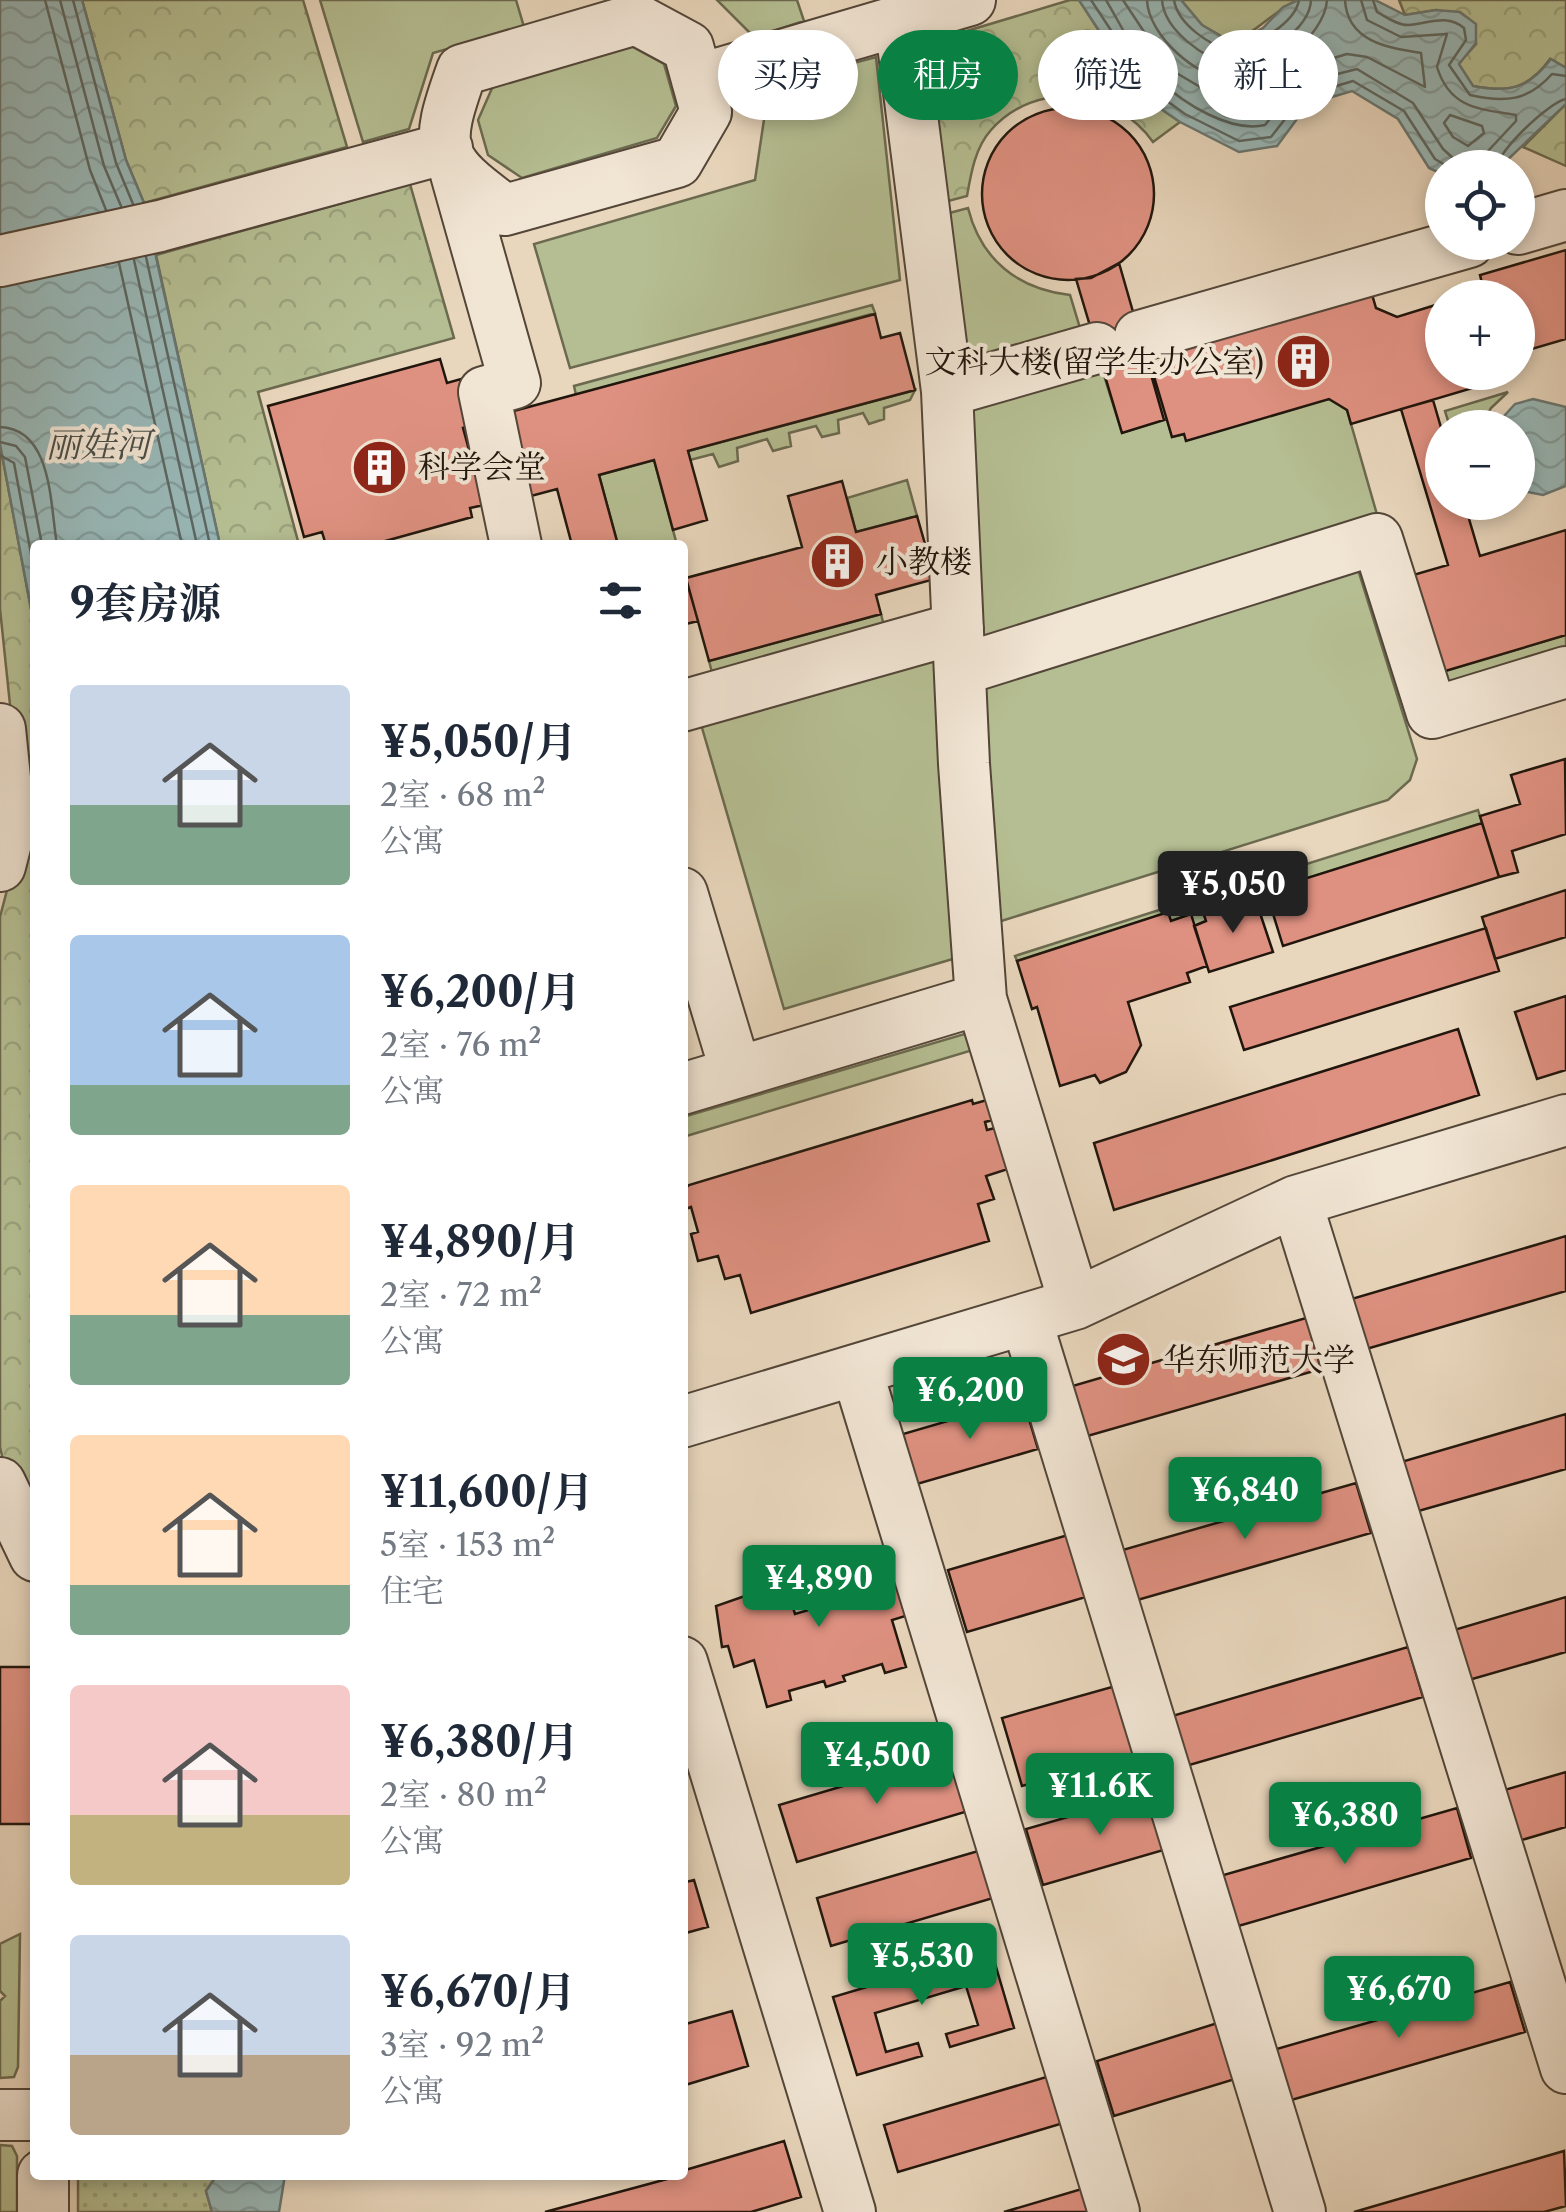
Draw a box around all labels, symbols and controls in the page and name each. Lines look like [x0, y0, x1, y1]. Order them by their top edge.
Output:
chip: 买房 [718, 30, 858, 120]
chip: 租房 [878, 30, 1018, 120]
chip: 筛选 [1038, 30, 1178, 120]
chip: 新上 [1198, 30, 1338, 120]
map controls [1425, 150, 1535, 520]
button: locate [1425, 150, 1535, 260]
button: + [1425, 280, 1535, 390]
building icon: 文科大楼(留学生办公室) [1273, 332, 1333, 392]
place label: 文科大楼(留学生办公室) [925, 342, 1264, 381]
button: − [1425, 410, 1535, 520]
water label: 丽娃河 [45, 423, 156, 466]
building icon: 科学会堂 [349, 437, 409, 497]
place label: 科学会堂 [418, 447, 546, 486]
building icon: 小教楼 [807, 532, 867, 592]
place label: 小教楼 [876, 542, 972, 581]
icon: filters [593, 573, 648, 628]
text: 9套房源 [70, 577, 221, 629]
text: ¥5,050/月 [380, 716, 577, 768]
icon: home [150, 725, 270, 845]
text: 2室 · 68 m² [380, 775, 546, 814]
text: 公寓 [380, 821, 444, 860]
pin: ¥5,050 [1152, 851, 1314, 936]
text: ¥5,050 [1180, 864, 1286, 903]
text: ¥6,200/月 [380, 966, 581, 1018]
icon: home [150, 975, 270, 1095]
text: 2室 · 76 m² [380, 1025, 542, 1064]
text: 公寓 [380, 1071, 444, 1110]
text: ¥4,890/月 [380, 1216, 580, 1268]
icon: home [150, 1225, 270, 1345]
text: 2室 · 72 m² [380, 1275, 542, 1314]
text: 公寓 [380, 1321, 444, 1360]
school or university icon: 华东师范大学 [1094, 1330, 1154, 1390]
place label: 华东师范大学 [1163, 1340, 1355, 1379]
pin: ¥6,200 [889, 1357, 1051, 1442]
text: ¥6,200 [915, 1370, 1025, 1409]
pin: ¥6,840 [1164, 1457, 1326, 1542]
text: ¥11,600/月 [380, 1466, 594, 1518]
text: ¥6,840 [1191, 1470, 1299, 1509]
icon: home [150, 1475, 270, 1595]
text: 5室 · 153 m² [380, 1525, 555, 1564]
pin: ¥4,890 [738, 1545, 900, 1630]
text: ¥4,890 [765, 1558, 873, 1597]
text: 住宅 [380, 1571, 444, 1610]
text: ¥6,380/月 [380, 1716, 579, 1768]
pin: ¥4,500 [796, 1722, 958, 1807]
icon: home [150, 1725, 270, 1845]
text: ¥4,500 [823, 1735, 931, 1774]
pin: ¥11.6K [1019, 1753, 1181, 1838]
text: ¥11.6K [1048, 1766, 1152, 1805]
text: 2室 · 80 m² [380, 1775, 547, 1814]
pin: ¥6,380 [1264, 1782, 1426, 1867]
text: ¥6,380 [1291, 1795, 1399, 1834]
text: 公寓 [380, 1821, 444, 1860]
pin: ¥5,530 [841, 1923, 1003, 2008]
text: ¥5,530 [870, 1936, 974, 1975]
pin: ¥6,670 [1318, 1956, 1480, 2041]
text: ¥6,670/月 [380, 1966, 576, 2018]
text: ¥6,670 [1346, 1969, 1452, 2008]
icon: home [150, 1975, 270, 2095]
text: 3室 · 92 m² [380, 2025, 544, 2064]
text: 公寓 [380, 2071, 444, 2110]

